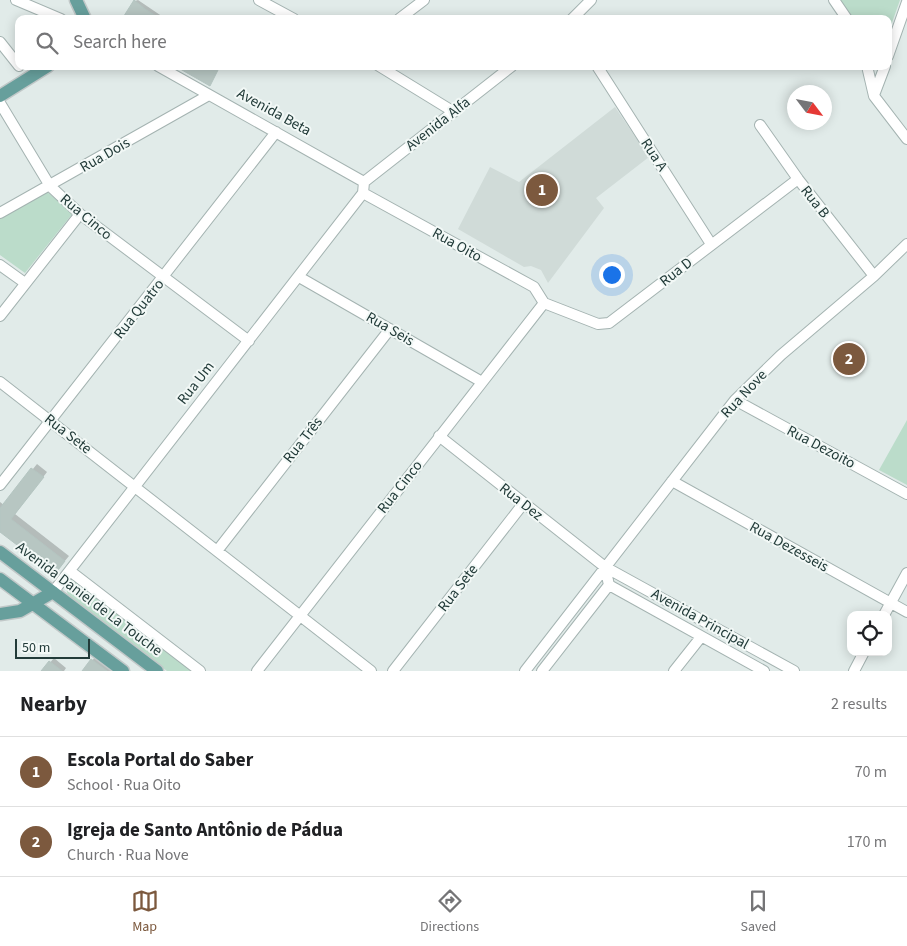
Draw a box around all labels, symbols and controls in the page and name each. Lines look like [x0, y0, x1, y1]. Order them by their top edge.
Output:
search box [15, 15, 892, 70]
icon: search [33, 29, 61, 57]
text: Search here [73, 29, 167, 56]
street label: Avenida Beta [233, 83, 315, 141]
north arrow [787, 85, 832, 130]
street label: Avenida Alfa [401, 92, 475, 156]
street label: Rua Dois [76, 132, 134, 178]
street label: Rua A [636, 134, 673, 176]
pin: 1 [526, 171, 558, 209]
street label: Rua B [796, 181, 834, 223]
street label: Rua Cinco [55, 189, 117, 245]
street label: Rua Oito [428, 223, 486, 267]
street label: Rua D [655, 252, 697, 292]
your location [599, 262, 625, 288]
street label: Rua Quatro [109, 275, 169, 343]
street label: Rua Seis [362, 307, 418, 351]
pin: 2 [833, 340, 865, 378]
street label: Rua Um [173, 357, 219, 409]
street label: Rua Nove [716, 365, 772, 423]
street label: Rua Sete [40, 409, 96, 459]
street label: Rua Três [278, 412, 328, 468]
street label: Rua Dezoito [783, 420, 859, 474]
street label: Rua Cinco [373, 456, 427, 518]
street label: Rua Dez [495, 478, 547, 526]
street label: Rua Dezesseis [746, 517, 832, 577]
street label: Avenida Daniel de La Touche [11, 537, 167, 661]
street label: Rua Sete [433, 560, 483, 616]
street label: Avenida Principal [647, 583, 753, 655]
map controls [847, 611, 892, 656]
button: locate [847, 611, 892, 656]
scale bar [15, 636, 90, 659]
text: 50 m [22, 638, 50, 658]
text: Nearby [20, 689, 87, 719]
text: 2 results [831, 693, 887, 715]
text: Escola Portal do Saber [67, 747, 253, 774]
text: 1 [32, 761, 40, 783]
text: 70 m [855, 761, 887, 783]
text: School · Rua Oito [67, 774, 181, 796]
text: Igreja de Santo Antônio de Pádua [67, 817, 343, 844]
text: 2 [32, 831, 40, 853]
text: 170 m [847, 831, 887, 853]
text: Church · Rua Nove [67, 844, 189, 866]
tab: Map [131, 887, 159, 937]
tab: Directions [420, 887, 479, 937]
tab: Saved [741, 887, 776, 937]

